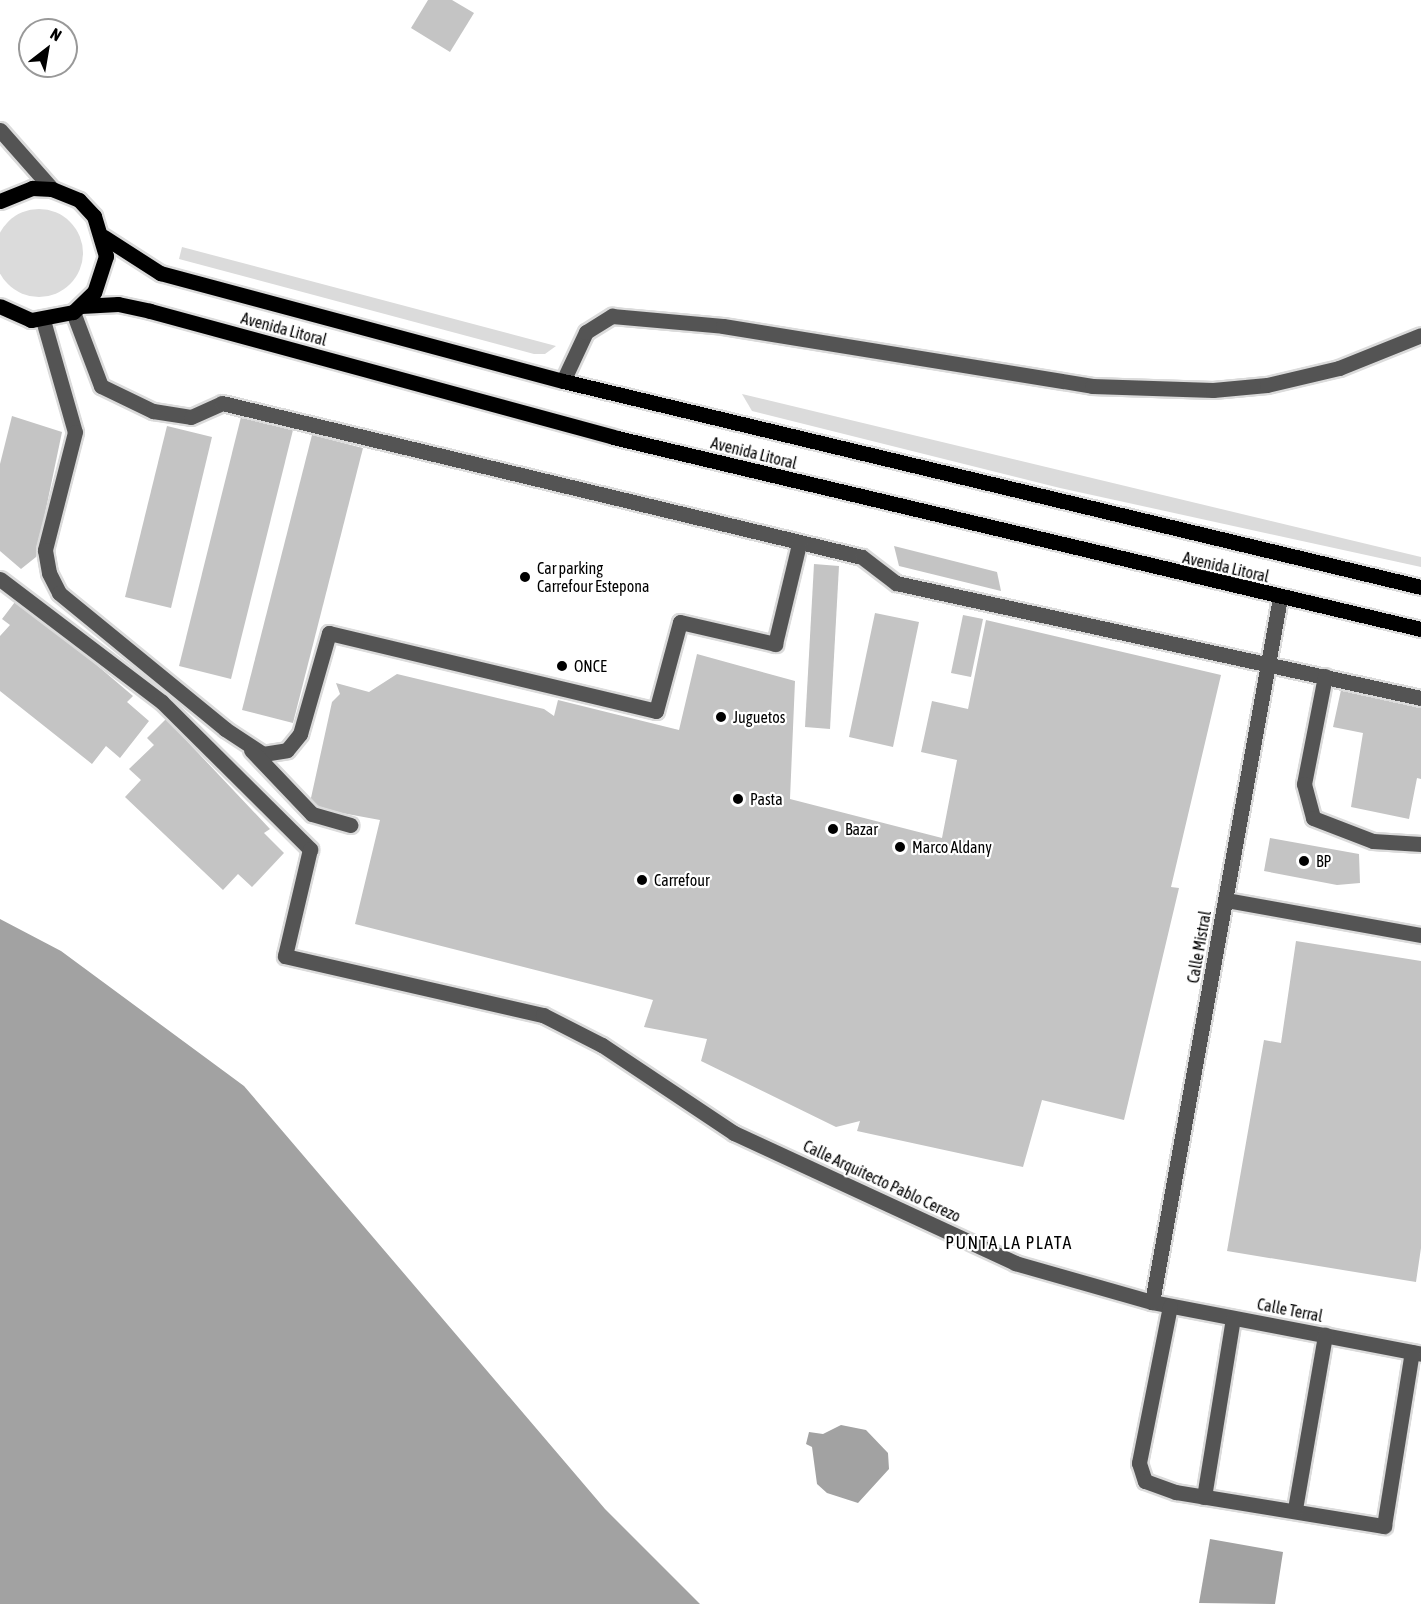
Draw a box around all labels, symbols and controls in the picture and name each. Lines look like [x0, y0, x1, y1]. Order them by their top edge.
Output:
north arrow [18, 18, 78, 78]
text: N [48, 24, 65, 44]
street label: Avenida Litoral [239, 308, 329, 350]
street label: Avenida Litoral [709, 433, 799, 473]
street label: Avenida Litoral [1181, 548, 1271, 586]
place label: Car parking Carrefour Estepona [537, 558, 649, 596]
marker: Car parking Carrefour Estepona [518, 570, 532, 584]
place label: ONCE [574, 656, 607, 676]
marker: ONCE [555, 659, 569, 673]
place label: Juguetos [733, 707, 785, 727]
marker: Juguetos [714, 710, 728, 724]
place label: Pasta [750, 789, 783, 809]
marker: Pasta [731, 792, 745, 806]
place label: Bazar [845, 819, 878, 839]
marker: Bazar [826, 822, 840, 836]
place label: Marco Aldany [912, 837, 992, 857]
marker: Marco Aldany [893, 840, 907, 854]
place label: BP [1316, 851, 1331, 871]
marker: BP [1297, 854, 1311, 868]
place label: Carrefour [654, 870, 710, 890]
marker: Carrefour [635, 873, 649, 887]
street label: Calle Mistral [1183, 909, 1215, 985]
street label: Calle Arquitecto Pablo Cerezo [800, 1136, 964, 1226]
district label: PUNTA LA PLATA [945, 1232, 1073, 1254]
street label: Calle Terral [1256, 1294, 1324, 1326]

